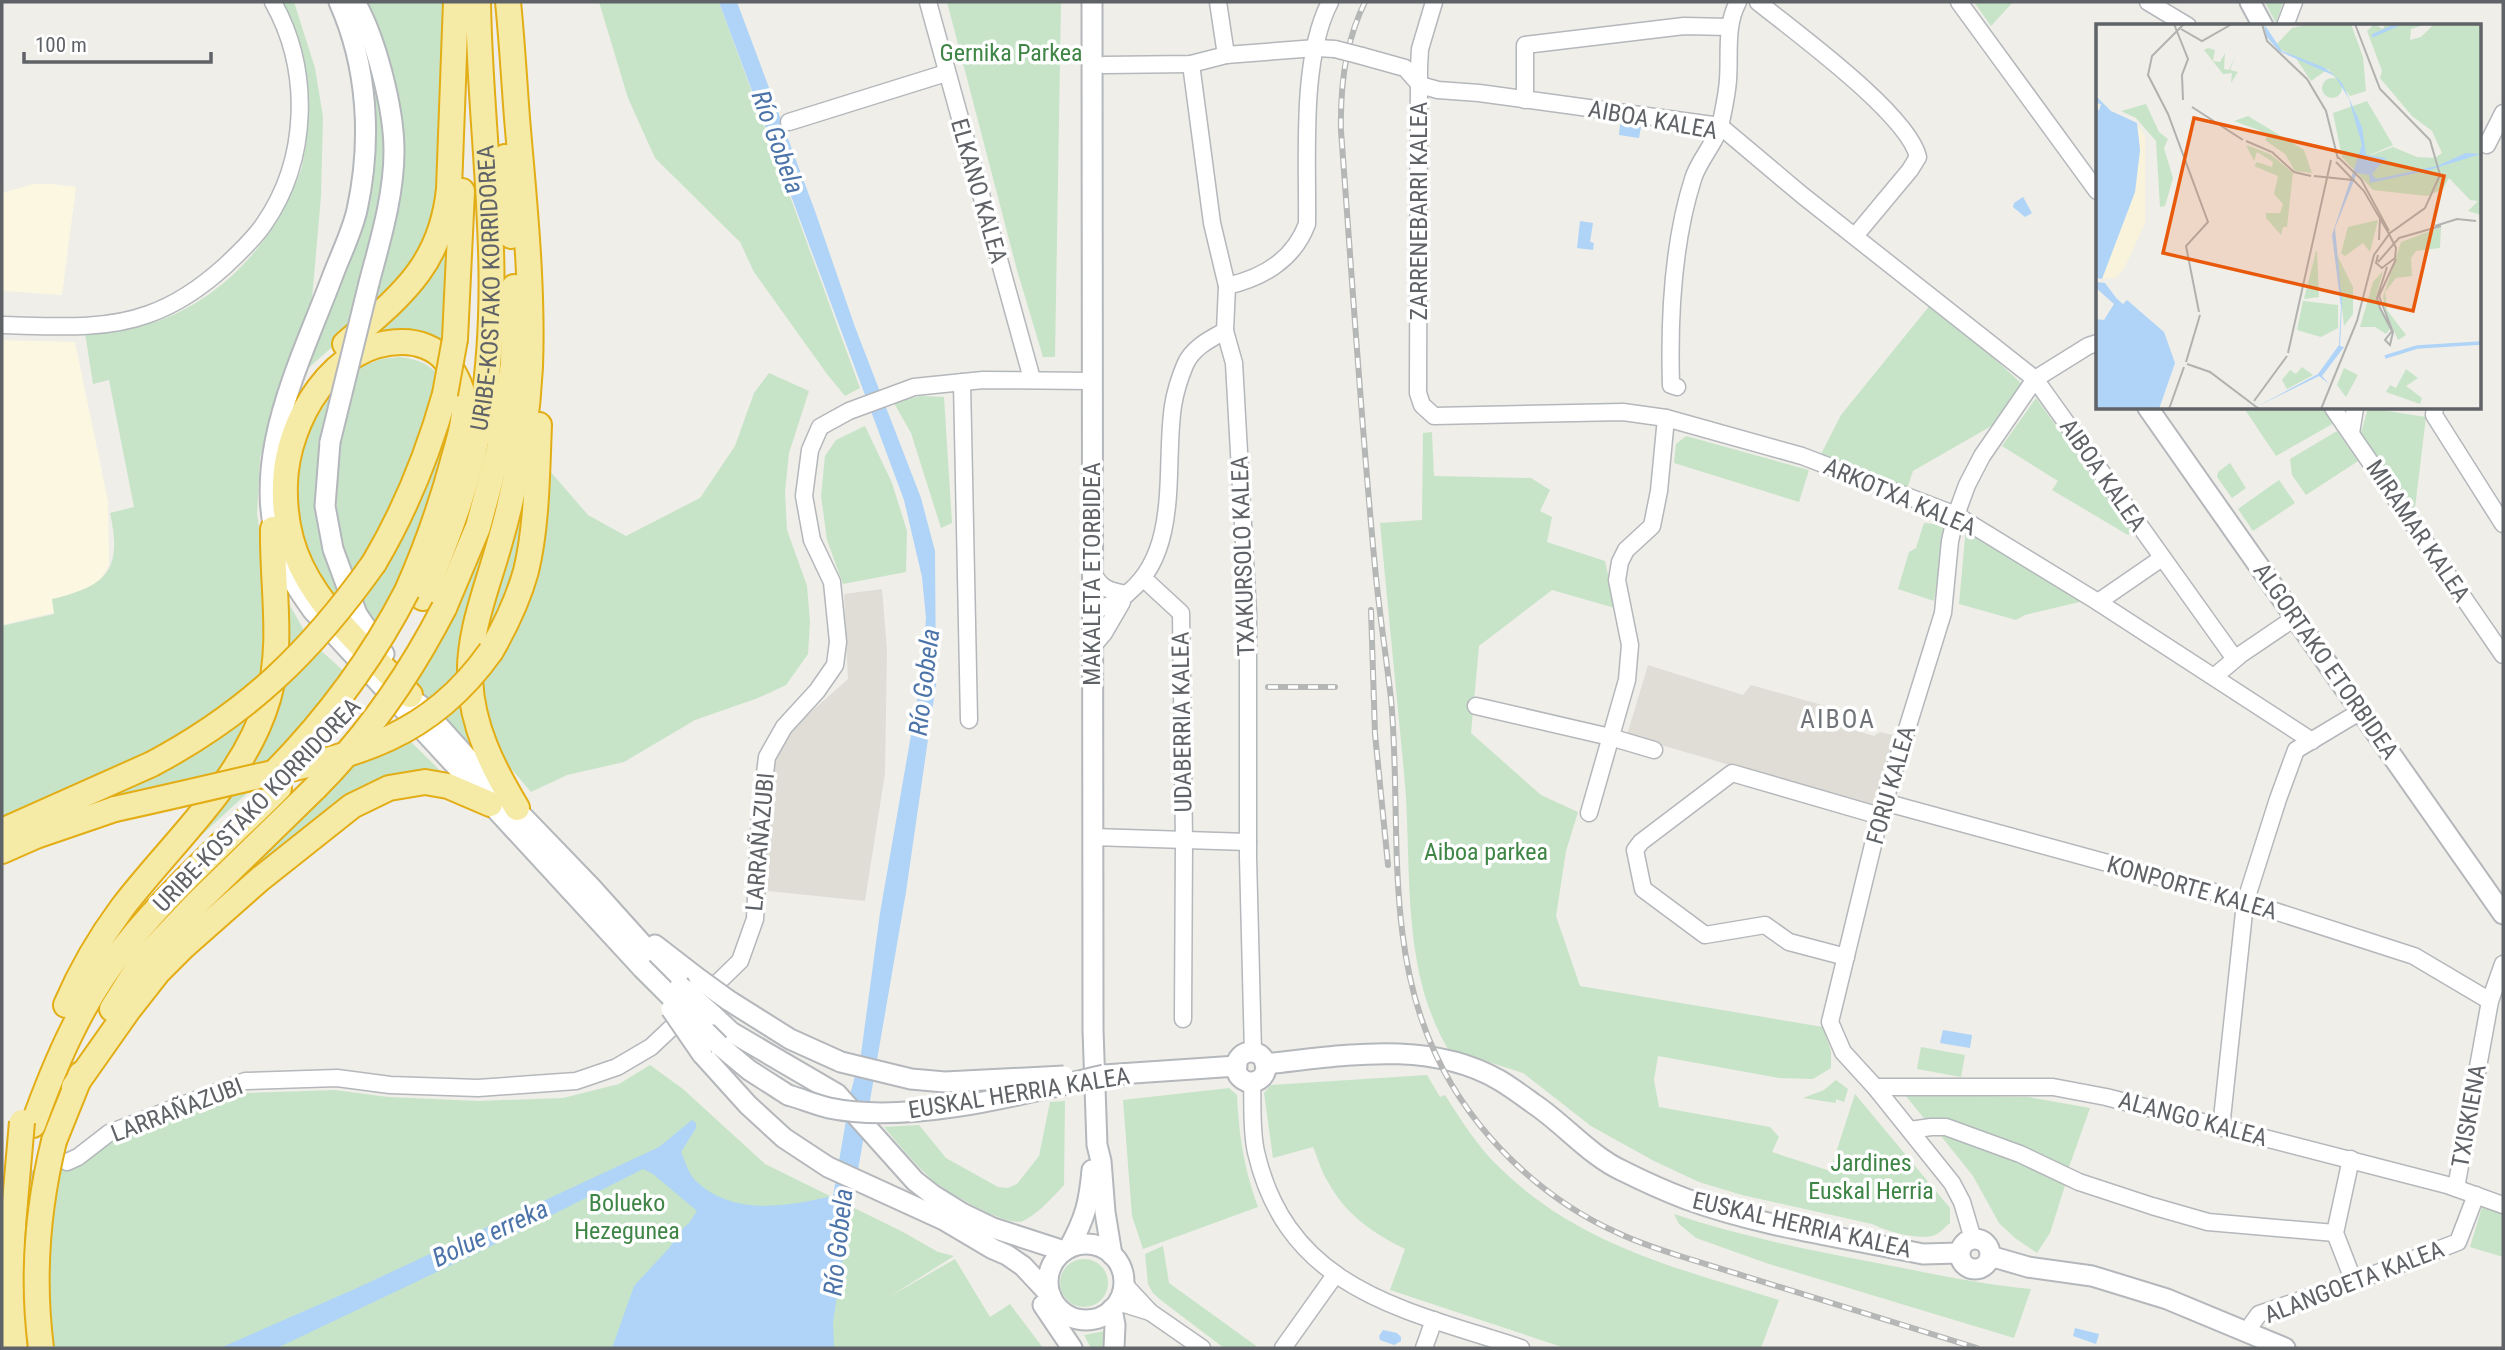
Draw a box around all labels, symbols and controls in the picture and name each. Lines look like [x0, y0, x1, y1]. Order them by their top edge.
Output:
scale bar [24, 21, 212, 65]
inset map [2096, 24, 2480, 410]
text: 100 m [35, 33, 87, 57]
park label: Gernika Parkea [939, 39, 1083, 67]
water label: Río Gobela [746, 86, 810, 198]
street label: AIBOA KALEA [1586, 95, 1720, 145]
street label: ZARRENEBARRI KALEA [1405, 101, 1433, 320]
street label: ELKANO KALEA [945, 115, 1013, 267]
street label: URIBE-KOSTAKO KORRIDOREA [465, 144, 506, 433]
street label: AIBOA KALEA [2054, 413, 2152, 537]
street label: ARKOTXA KALEA [1820, 452, 1980, 542]
street label: TXAKURSOLO KALEA [1226, 455, 1260, 657]
street label: MIRAMAR KALEA [2360, 455, 2476, 607]
street label: MAKALETA ETORBIDEA [1078, 462, 1106, 686]
street label: ALGORTAKO ETORBIDEA [2248, 558, 2404, 765]
water label: Río Gobela [903, 627, 945, 737]
street label: UDABERRIA KALEA [1166, 631, 1198, 813]
street label: URIBE-KOSTAKO KORRIDOREA [148, 692, 367, 918]
district label: AIBOA [1800, 704, 1876, 734]
street label: FORU KALEA [1861, 722, 1921, 847]
street label: LARRAÑAZUBI [740, 772, 780, 912]
park label: Aiboa parkea [1424, 838, 1548, 866]
street label: KONPORTE KALEA [2104, 850, 2280, 926]
street label: EUSKAL HERRIA KALEA [906, 1062, 1132, 1124]
street label: TXISKIENA [2446, 1062, 2492, 1170]
street label: LARRAÑAZUBI [107, 1072, 247, 1148]
street label: ALANGO KALEA [2116, 1086, 2270, 1152]
park label: Jardines Euskal Herria [1808, 1149, 1934, 1205]
street label: EUSKAL HERRIA KALEA [1690, 1186, 1914, 1264]
water label: Río Gobela [817, 1187, 859, 1297]
park label: Bolueko Hezegunea [574, 1189, 680, 1245]
water label: Bolue erreka [427, 1193, 553, 1273]
street label: ALANGOETA KALEA [2260, 1235, 2448, 1329]

